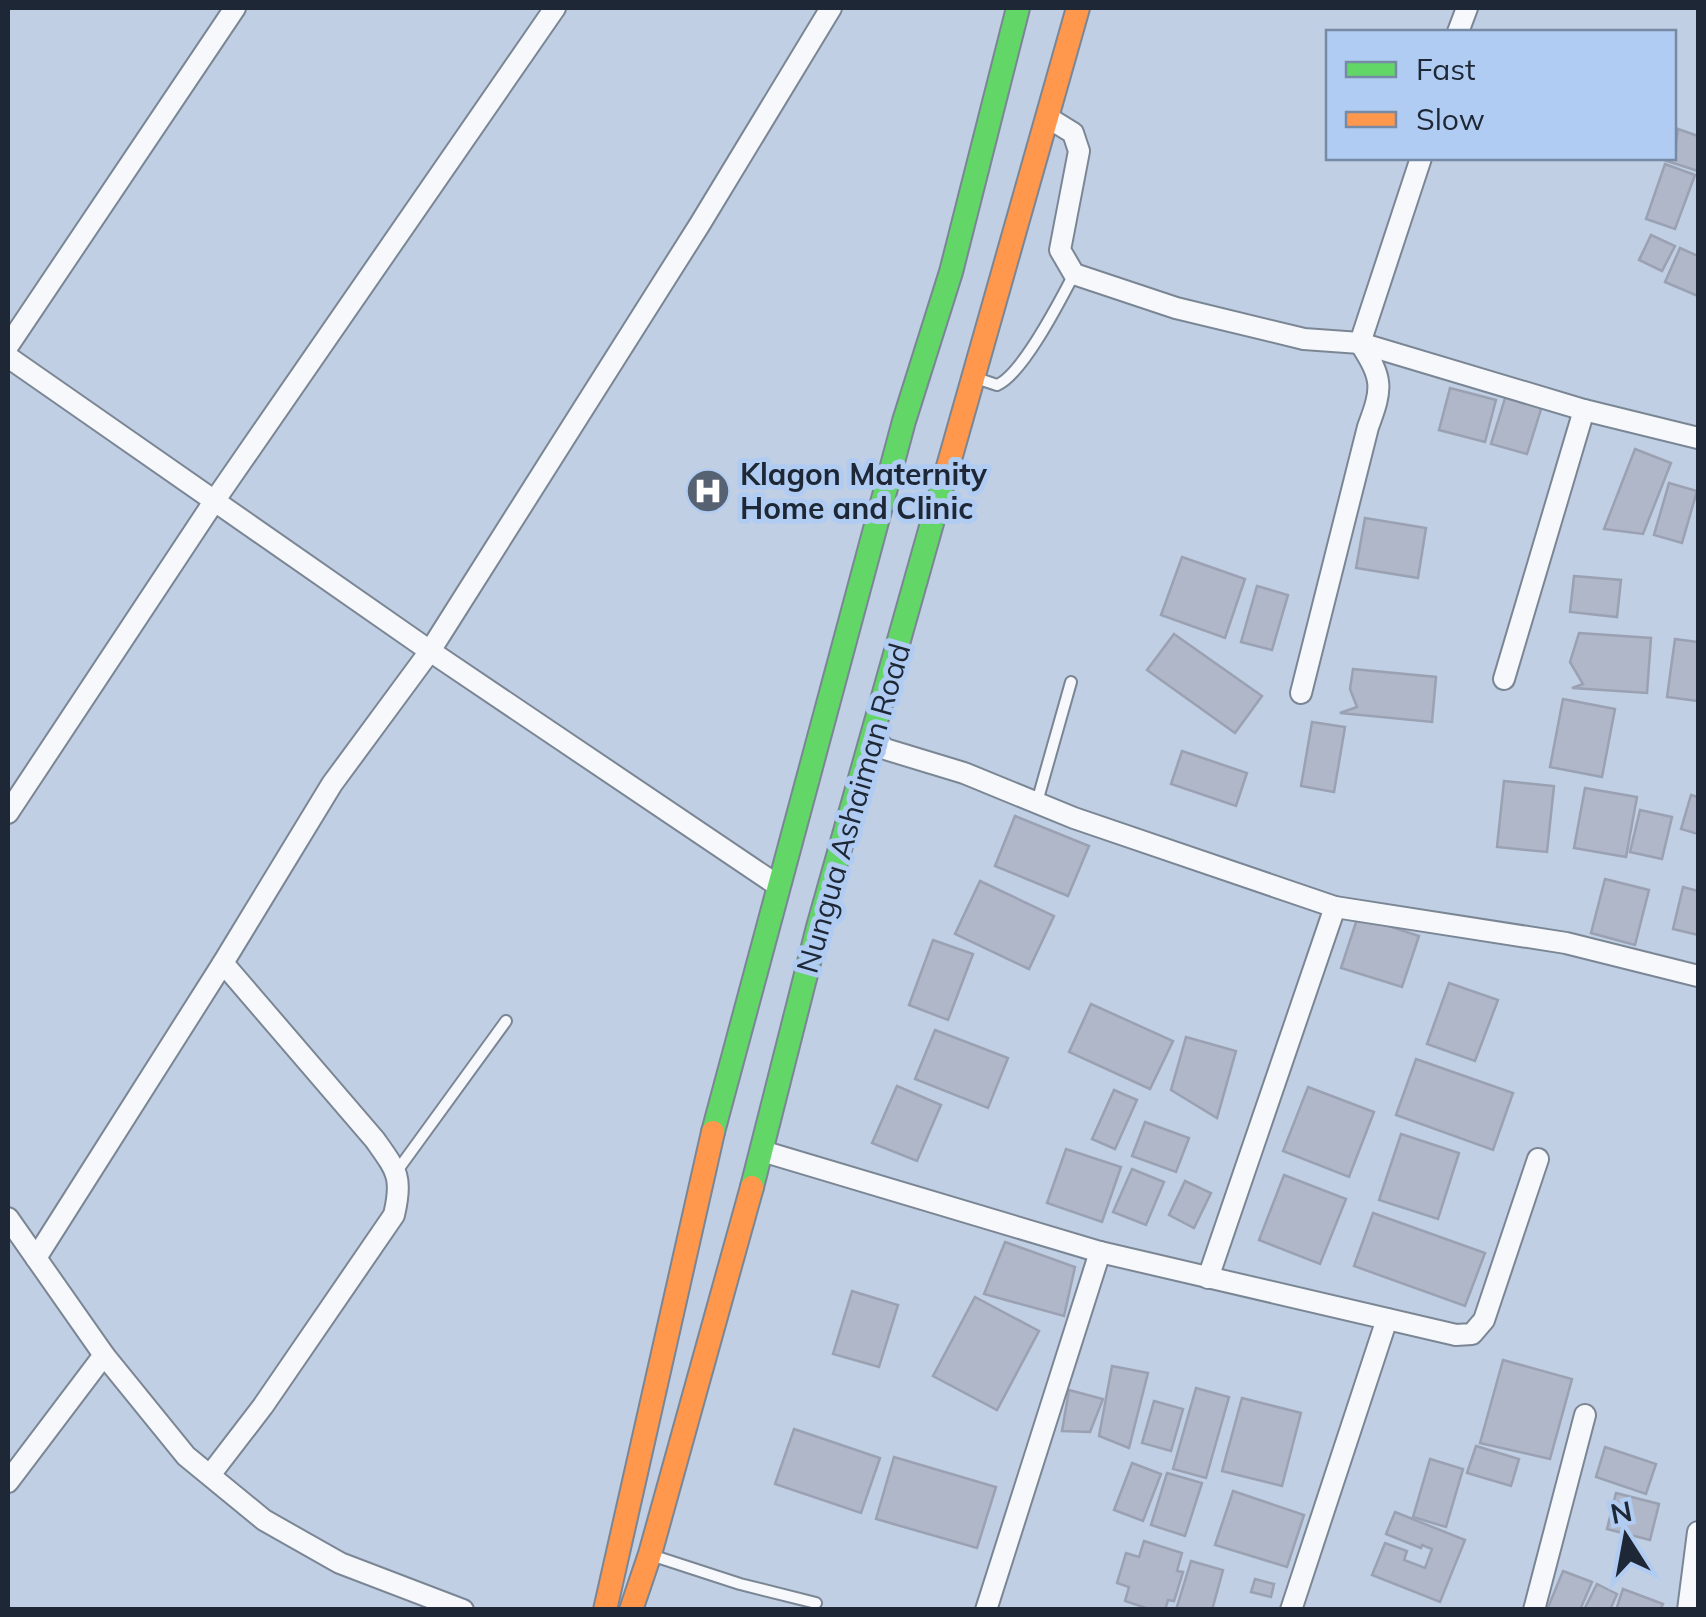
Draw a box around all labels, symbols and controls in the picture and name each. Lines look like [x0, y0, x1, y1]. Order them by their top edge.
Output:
legend [1326, 30, 1676, 160]
text: Fast [1416, 50, 1476, 88]
text: Slow [1416, 100, 1485, 138]
place label: Klagon Maternity Home and Clinic [740, 455, 988, 527]
hospital icon: Klagon Maternity Home and Clinic [685, 468, 731, 514]
street label: Nungua Ashaiman Road [788, 639, 918, 977]
north arrow [1576, 1487, 1676, 1587]
text: N [1607, 1493, 1635, 1531]

